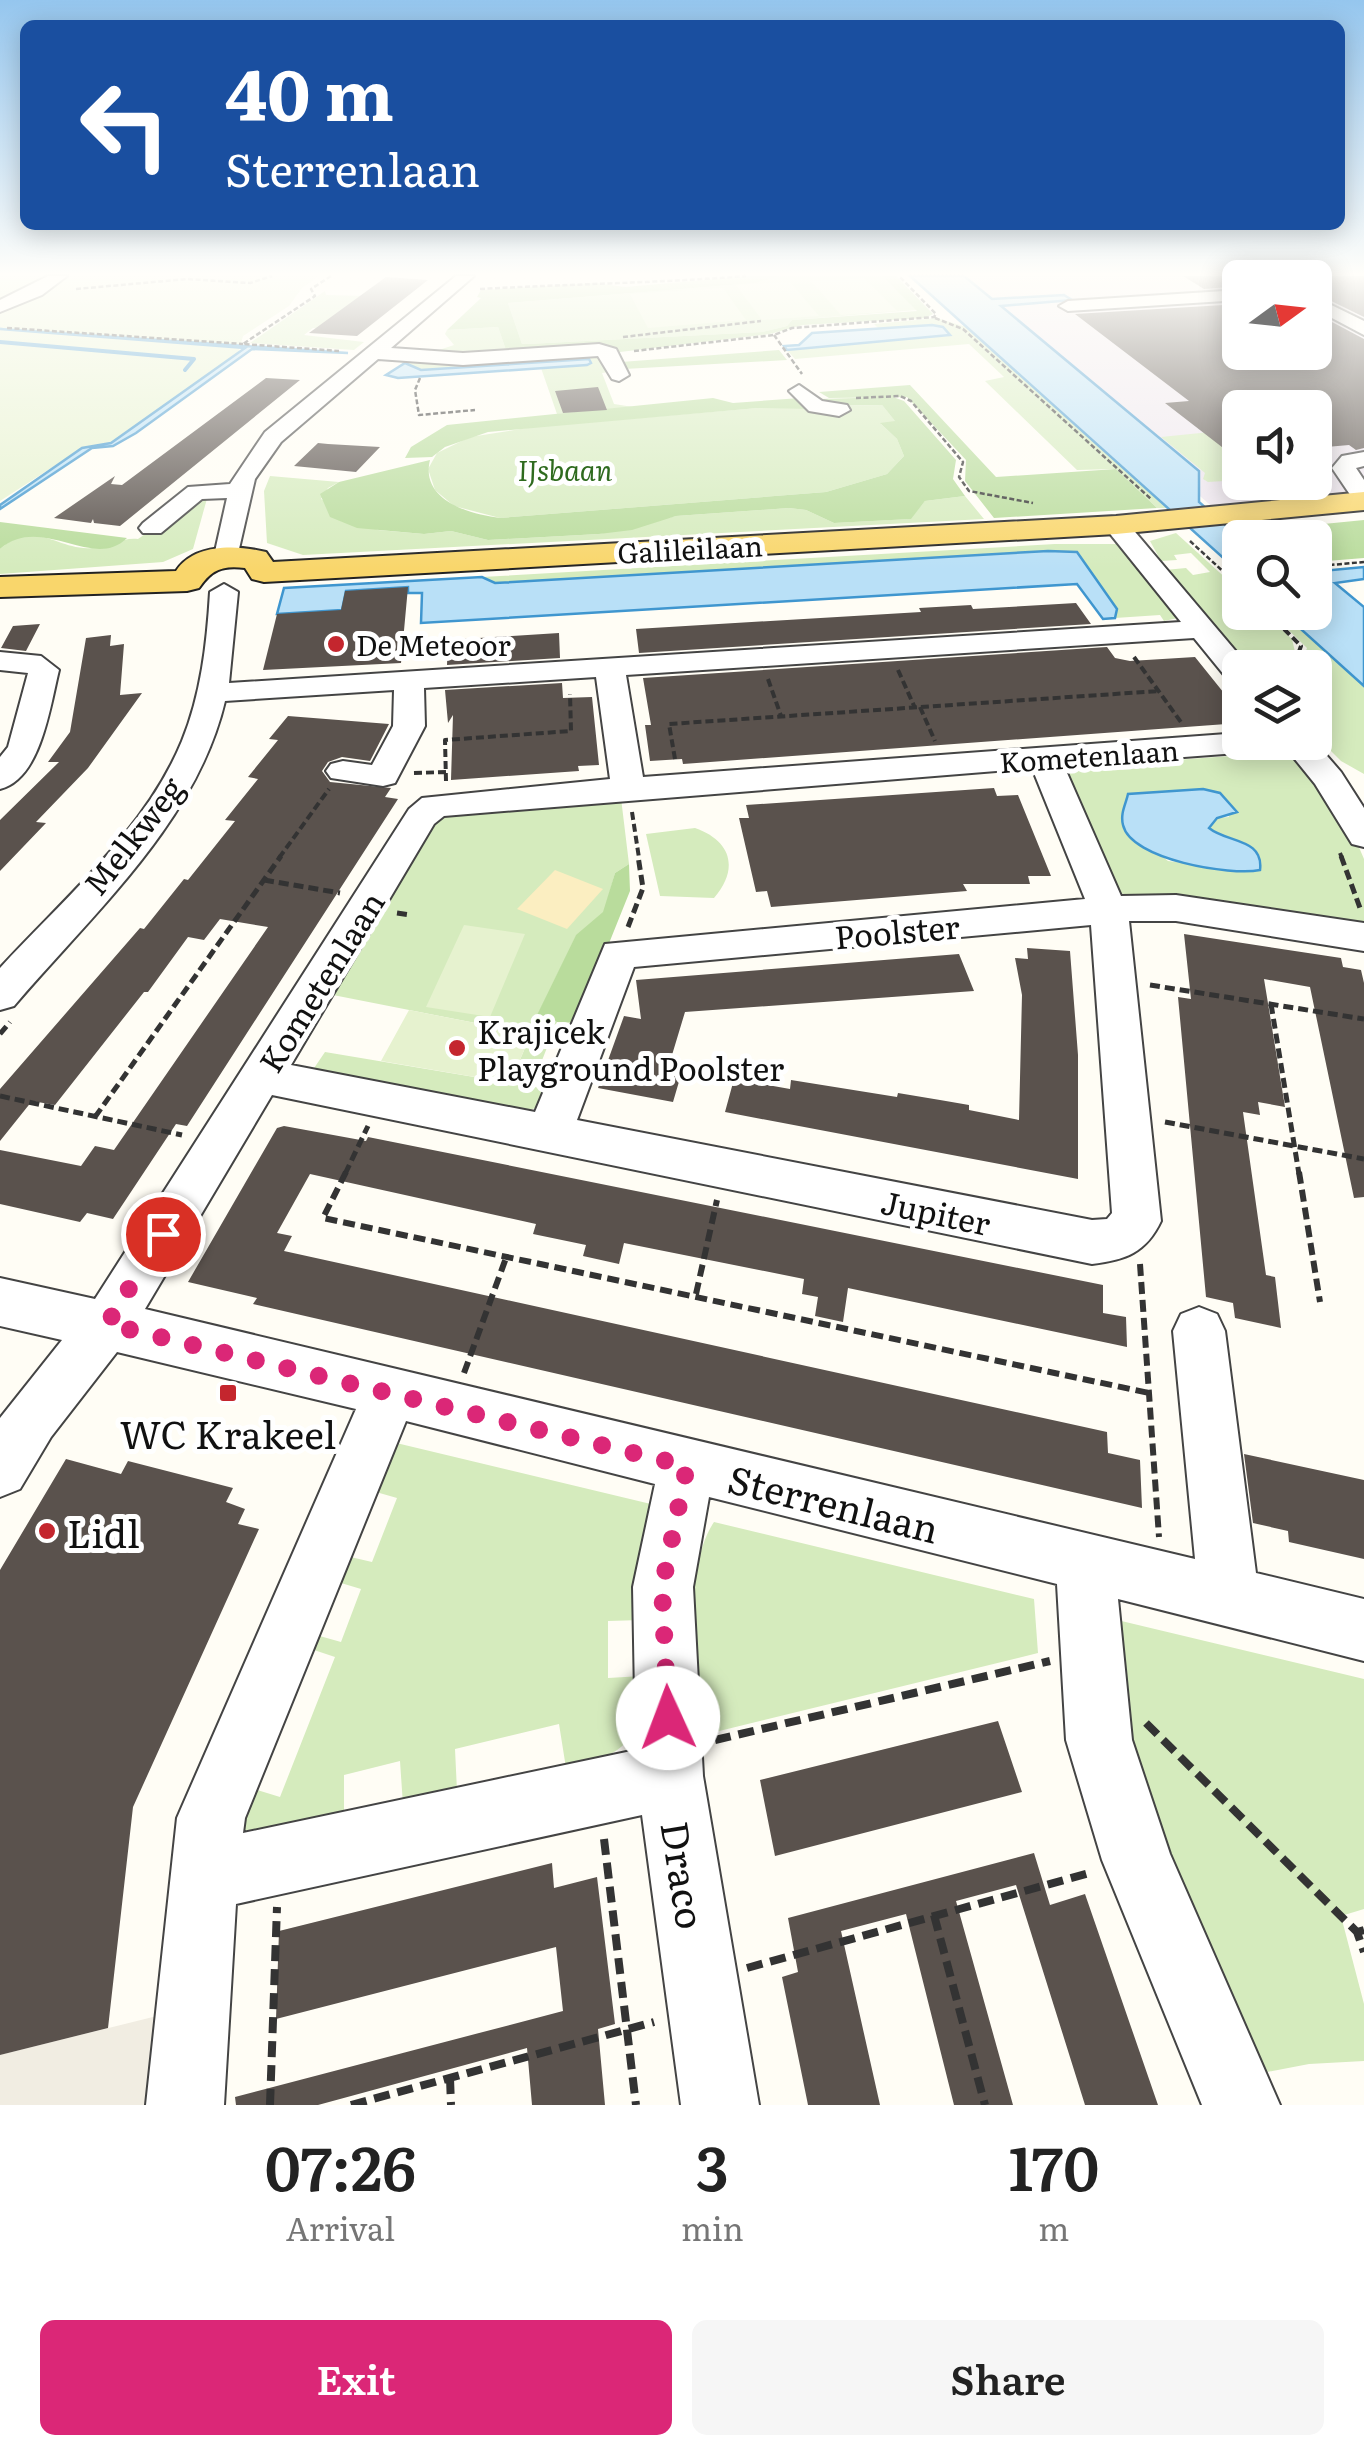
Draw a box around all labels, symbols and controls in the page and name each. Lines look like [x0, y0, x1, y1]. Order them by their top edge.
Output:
text: 40 m [225, 39, 394, 143]
icon: left [60, 60, 190, 190]
text: Sterrenlaan [225, 134, 480, 201]
north arrow [1222, 260, 1332, 370]
map controls [1222, 260, 1332, 760]
button: sound [1222, 390, 1332, 500]
park label: IJsbaan [517, 448, 613, 490]
button: search [1222, 520, 1332, 630]
street label: Galileilaan [616, 523, 764, 573]
place label: De Meteoor [356, 623, 511, 665]
marker: De Meteoor [325, 633, 347, 655]
button: layers [1222, 650, 1332, 760]
street label: Kometenlaan [998, 728, 1180, 782]
street label: Melkweg [70, 765, 194, 904]
street label: Kometenlaan [245, 881, 395, 1081]
street label: Poolster [832, 901, 962, 959]
place label: Krajicek Playground Poolster [477, 1006, 784, 1091]
marker: Krajicek Playground Poolster [446, 1037, 468, 1059]
street label: Jupiter [877, 1176, 995, 1246]
pin [121, 1192, 206, 1277]
icon: arrive [136, 1207, 191, 1262]
marker: WC Krakeel [217, 1382, 239, 1404]
place label: WC Krakeel [120, 1404, 336, 1461]
street label: Sterrenlaan [723, 1448, 945, 1556]
place label: Lidl [67, 1503, 140, 1560]
marker: Lidl [36, 1520, 58, 1542]
position arrow [616, 1666, 720, 1770]
street label: Draco [648, 1817, 722, 1933]
text: 07:26 [265, 2120, 416, 2209]
text: 3 [696, 2120, 729, 2209]
text: 170 [1009, 2120, 1099, 2209]
text: Arrival [286, 2203, 395, 2251]
text: min [681, 2203, 744, 2251]
text: m [1038, 2203, 1069, 2251]
button: Exit [40, 2320, 672, 2435]
button: Share [692, 2320, 1324, 2435]

